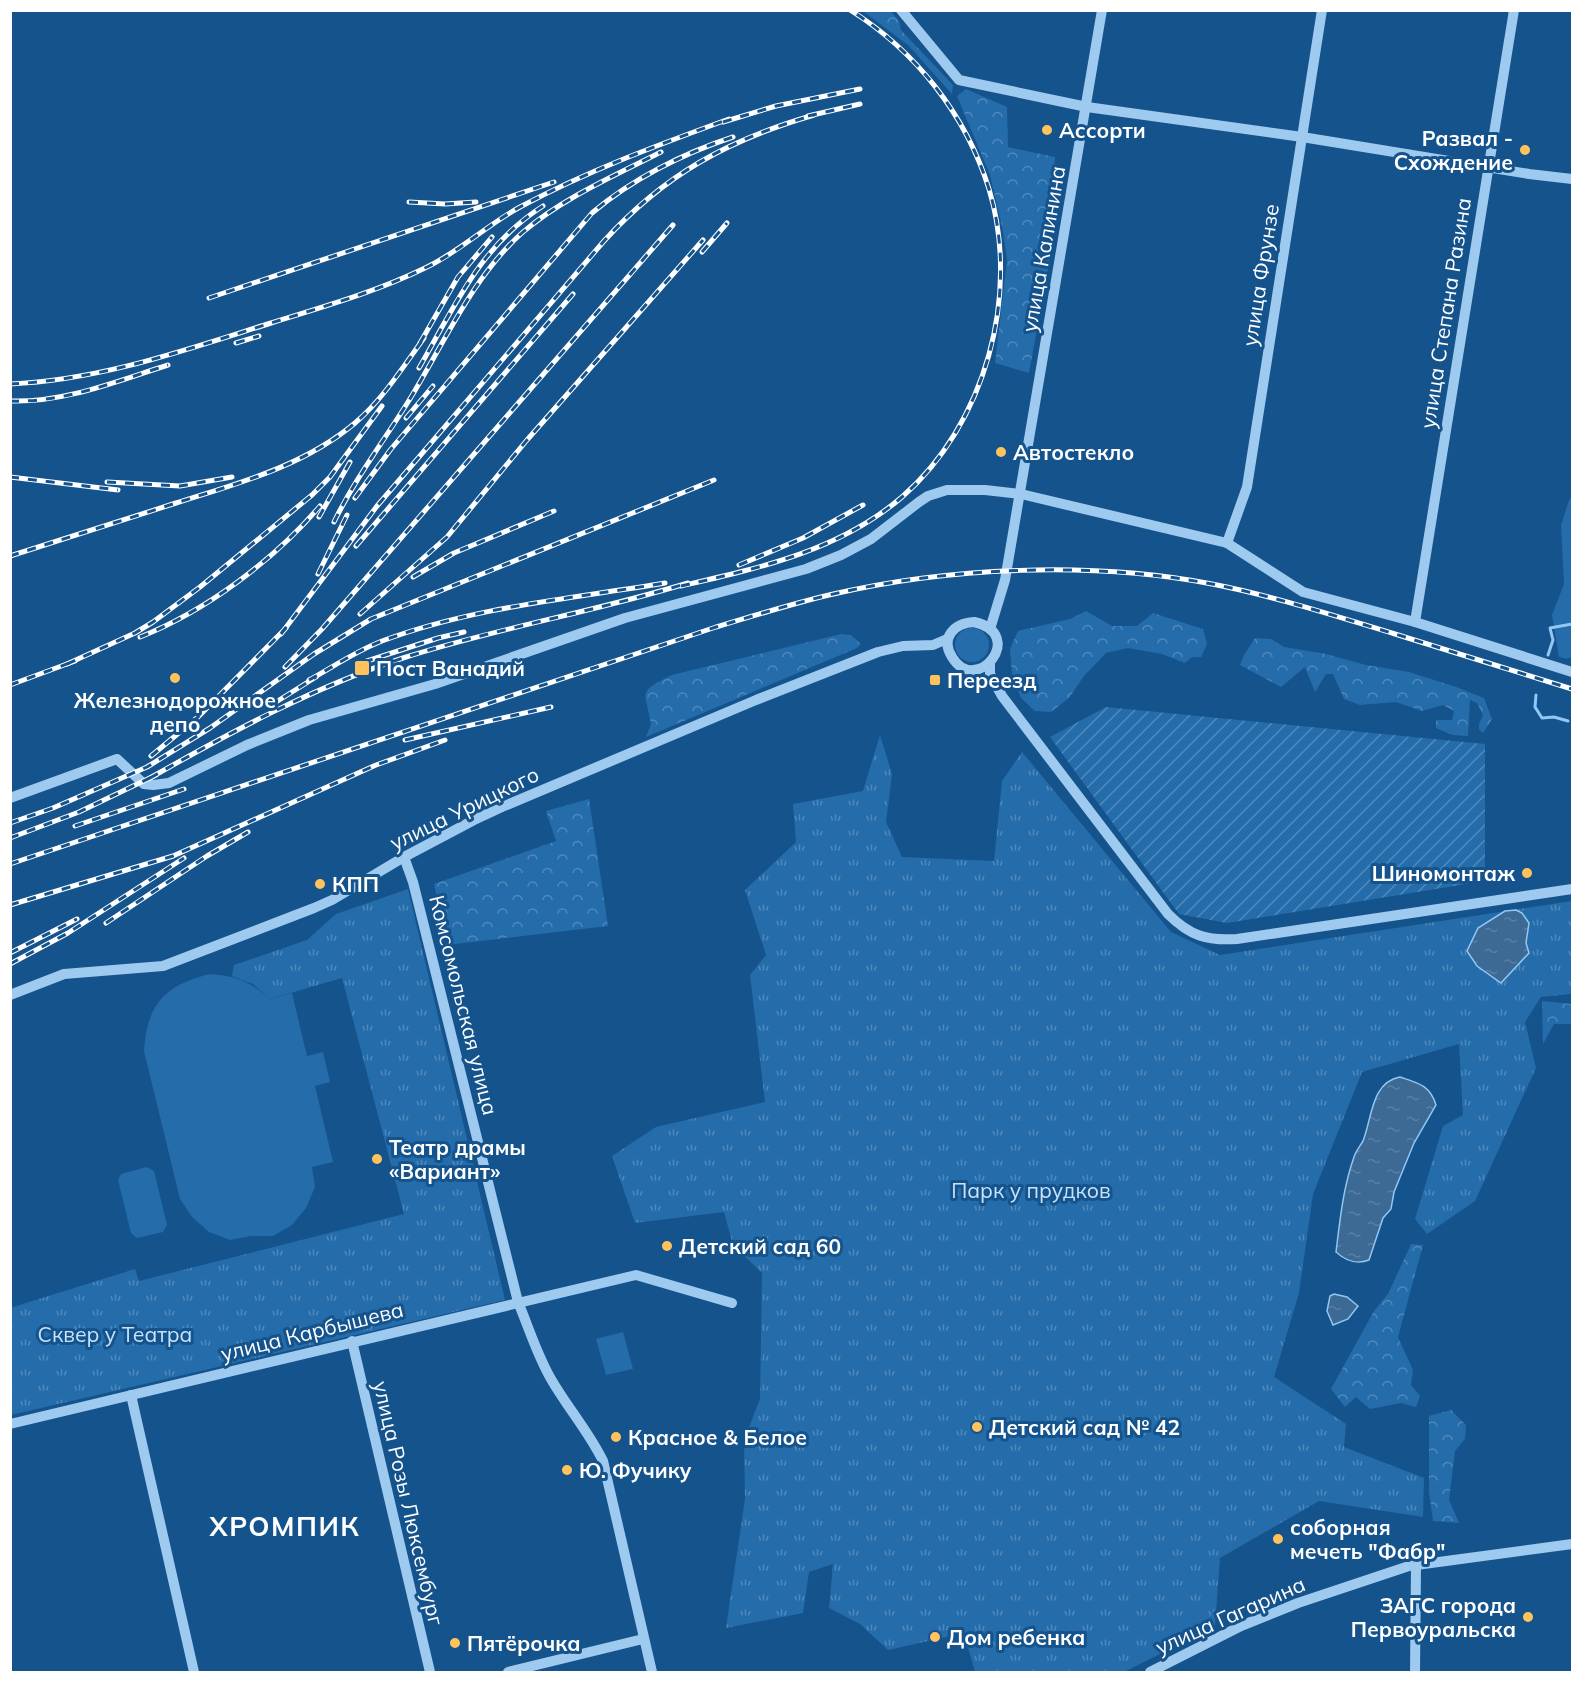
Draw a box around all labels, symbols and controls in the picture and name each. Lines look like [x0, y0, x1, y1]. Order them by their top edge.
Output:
place label: Ассорти [1059, 117, 1146, 143]
marker: Ассорти [1040, 123, 1054, 137]
place label: Развал - Схождение [1394, 125, 1513, 175]
marker: Развал - Схождение [1518, 143, 1532, 157]
street label: улица Калинина [1016, 164, 1070, 334]
street label: улица Степана Разина [1414, 196, 1476, 430]
street label: улица Фрунзе [1236, 202, 1284, 348]
place label: Автостекло [1013, 439, 1134, 465]
marker: Автостекло [994, 445, 1008, 459]
place label: Пост Ванадий [376, 655, 525, 681]
marker: Пост Ванадий [353, 659, 371, 677]
place label: Переезд [947, 667, 1037, 693]
marker: Железнодорожное депо [168, 671, 182, 685]
marker: Переезд [928, 673, 942, 687]
place label: Железнодорожное депо [74, 687, 276, 737]
street label: улица Урицкого [385, 761, 543, 855]
place label: Шиномонтаж [1372, 860, 1515, 886]
marker: Шиномонтаж [1520, 866, 1534, 880]
place label: КПП [332, 871, 379, 897]
marker: КПП [313, 877, 327, 891]
street label: Комсомольская улица [424, 892, 504, 1118]
place label: Театр драмы «Вариант» [389, 1134, 526, 1184]
marker: Театр драмы «Вариант» [370, 1152, 384, 1166]
park label: Парк у прудков [951, 1177, 1111, 1203]
place label: Детский сад 60 [679, 1233, 841, 1259]
marker: Детский сад 60 [660, 1239, 674, 1253]
street label: улица Карбышева [218, 1296, 406, 1366]
park label: Сквер у Театра [38, 1321, 192, 1347]
street label: улица Розы Люксембург [368, 1378, 450, 1628]
place label: Детский сад № 42 [989, 1414, 1180, 1440]
marker: Детский сад № 42 [970, 1420, 984, 1434]
place label: Красное & Белое [628, 1424, 807, 1450]
marker: Красное & Белое [609, 1430, 623, 1444]
place label: Ю. Фучику [579, 1457, 692, 1483]
marker: Ю. Фучику [560, 1463, 574, 1477]
district label: ХРОМПИК [209, 1509, 360, 1543]
place label: соборная мечеть "Фабр" [1290, 1514, 1446, 1564]
marker: соборная мечеть "Фабр" [1271, 1532, 1285, 1546]
street label: улица Гагарина [1151, 1570, 1309, 1660]
place label: ЗАГС города Первоуральска [1351, 1592, 1516, 1642]
marker: ЗАГС города Первоуральска [1521, 1610, 1535, 1624]
place label: Дом ребенка [947, 1624, 1085, 1650]
place label: Пятёрочка [467, 1630, 581, 1656]
marker: Дом ребенка [928, 1630, 942, 1644]
marker: Пятёрочка [448, 1636, 462, 1650]

